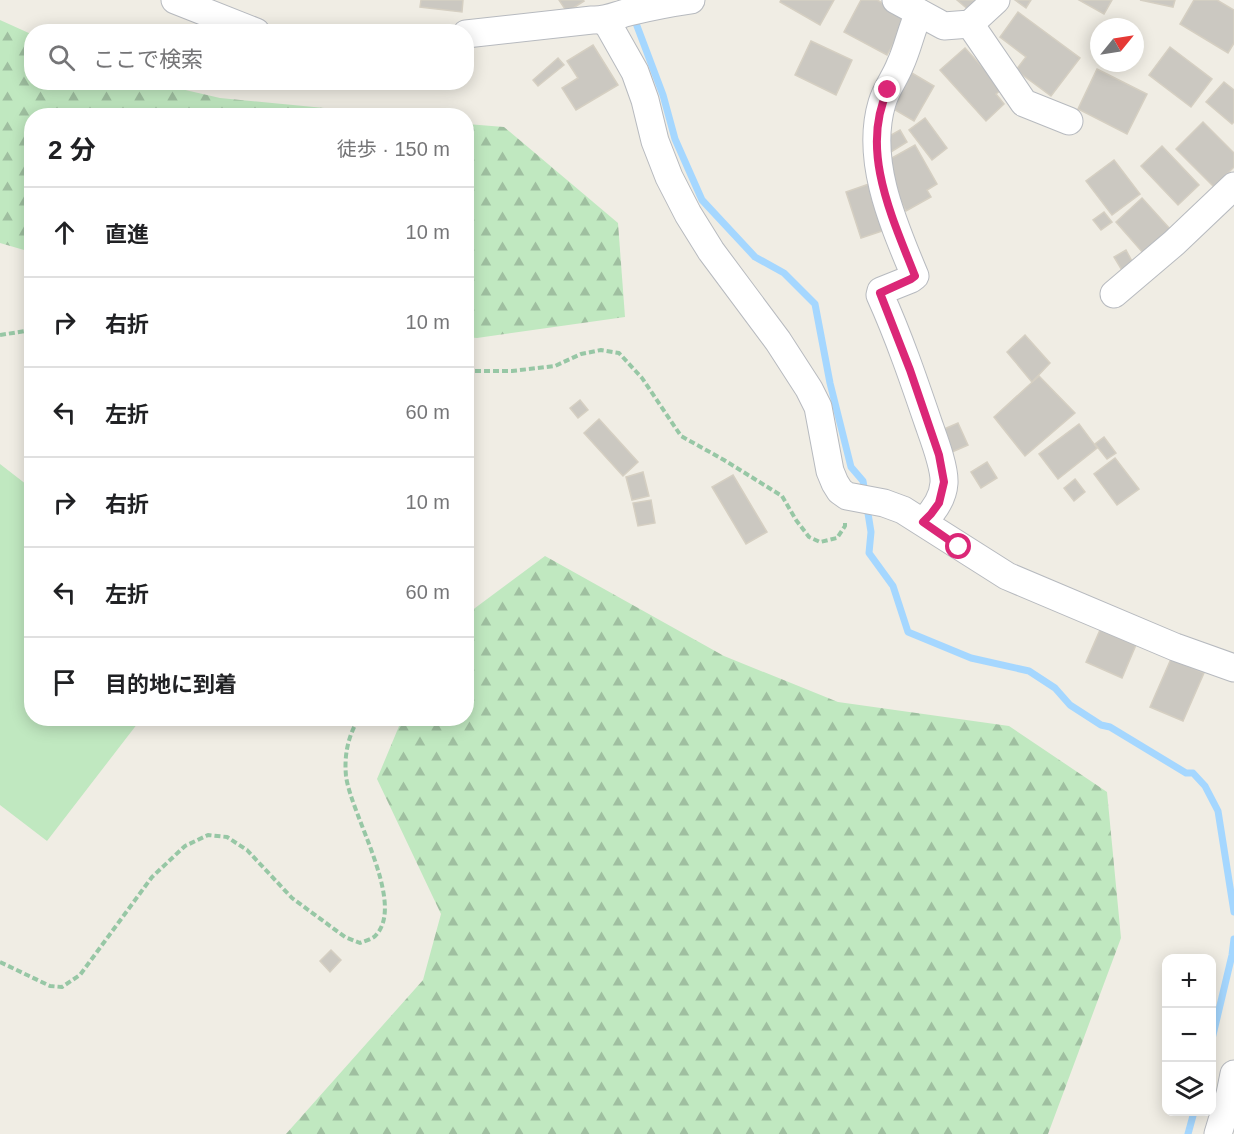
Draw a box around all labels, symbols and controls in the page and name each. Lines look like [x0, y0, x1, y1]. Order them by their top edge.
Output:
north arrow [1090, 18, 1144, 72]
search box [24, 24, 474, 90]
icon: search [45, 41, 78, 74]
text: ここで検索 [93, 47, 203, 72]
route end [874, 76, 900, 102]
text: 2 分 [48, 135, 96, 165]
text: 徒歩 · 150 m [337, 138, 450, 160]
icon: ahead [48, 216, 81, 249]
text: 10 m [406, 221, 450, 243]
text: 直進 [105, 222, 149, 247]
icon: right [48, 306, 81, 339]
text: 10 m [406, 311, 450, 333]
text: 右折 [105, 312, 149, 337]
icon: left [48, 396, 81, 429]
text: 60 m [406, 401, 450, 423]
text: 左折 [105, 402, 149, 427]
icon: right [48, 486, 81, 519]
text: 10 m [406, 491, 450, 513]
text: 右折 [105, 492, 149, 517]
route start [945, 533, 971, 559]
icon: left [48, 576, 81, 609]
text: 60 m [406, 581, 450, 603]
text: 左折 [105, 582, 149, 607]
icon: arrive [48, 666, 81, 699]
text: 目的地に到着 [105, 672, 237, 697]
map controls [1162, 954, 1216, 1116]
button: + [1162, 954, 1216, 1008]
button: − [1162, 1008, 1216, 1062]
button: layers [1162, 1062, 1216, 1116]

